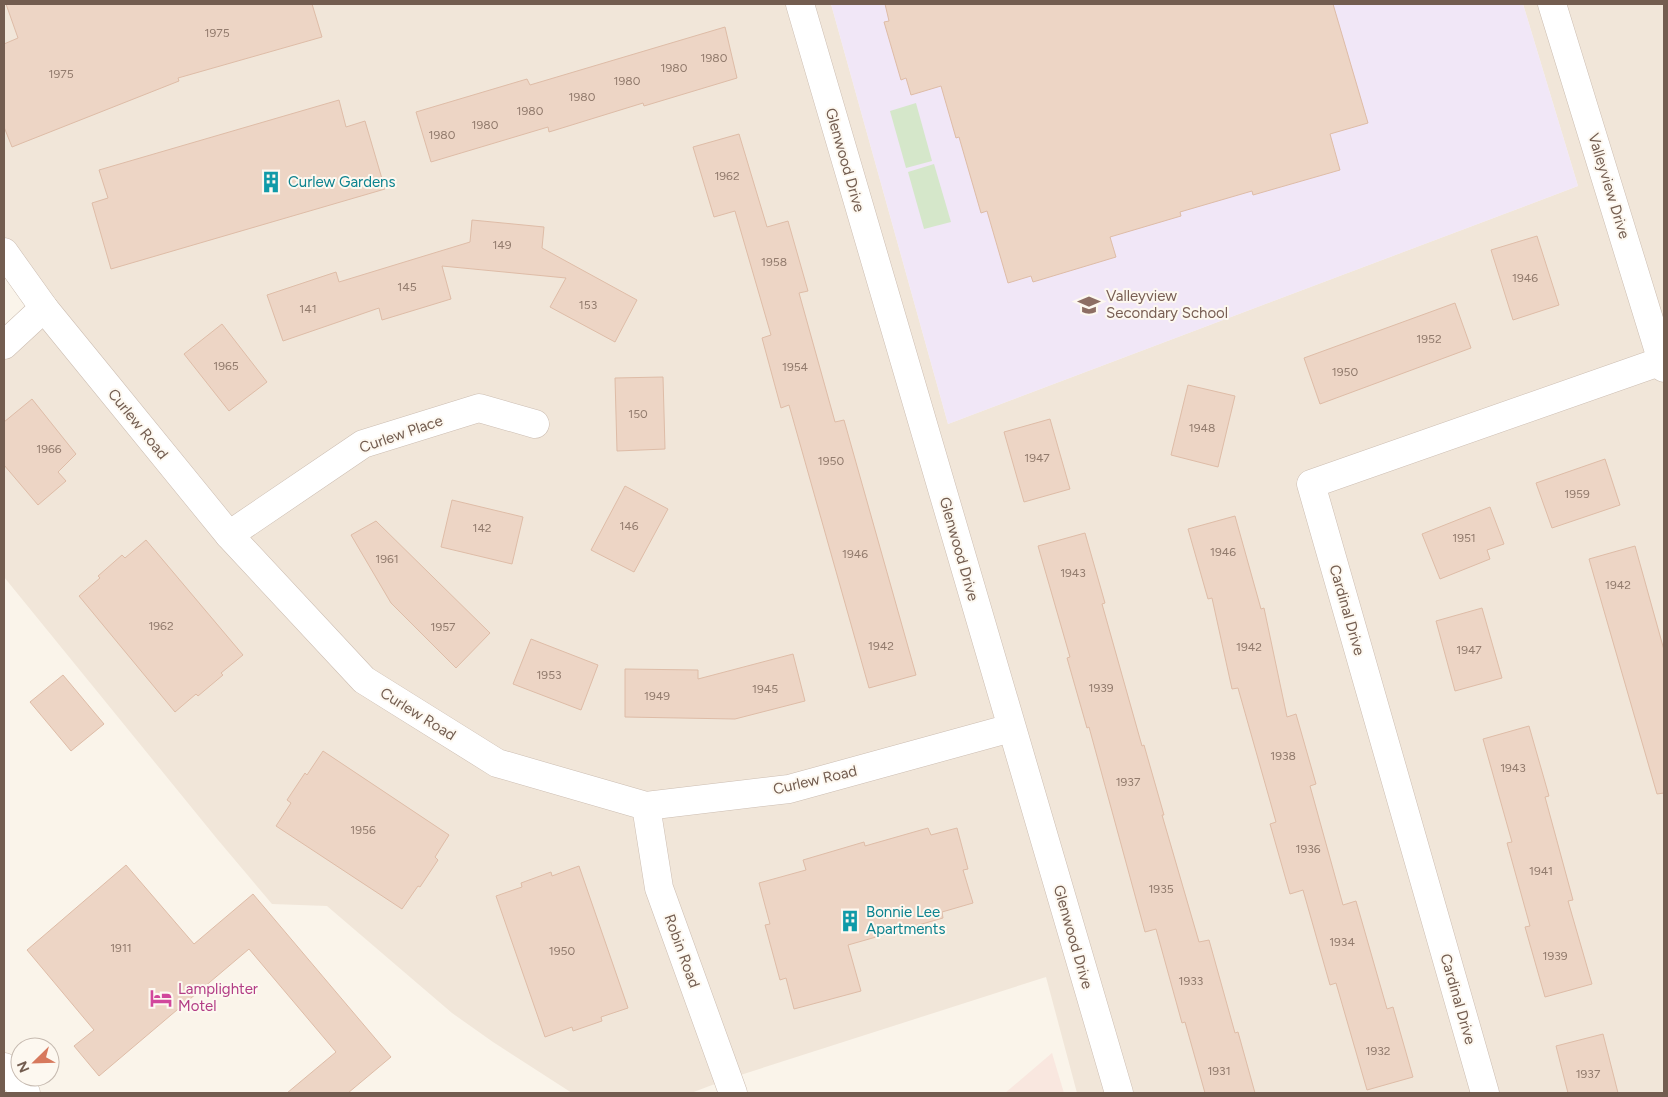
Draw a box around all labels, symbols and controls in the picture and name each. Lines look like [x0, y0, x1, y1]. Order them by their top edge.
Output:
house number: 1975 [204, 26, 230, 40]
house number: 1980 [701, 51, 728, 65]
house number: 1980 [661, 61, 688, 75]
house number: 1975 [48, 67, 74, 81]
house number: 1980 [614, 74, 641, 88]
house number: 1980 [569, 90, 596, 104]
house number: 1980 [517, 104, 544, 118]
street label: Glenwood Drive [822, 106, 868, 214]
house number: 1980 [472, 118, 499, 132]
house number: 1980 [429, 128, 456, 142]
street label: Valleyview Drive [1584, 131, 1634, 241]
building icon: Curlew Gardens [258, 169, 284, 195]
house number: 1962 [714, 169, 740, 183]
place label: Curlew Gardens [288, 173, 395, 191]
house number: 149 [492, 238, 512, 252]
house number: 1958 [761, 255, 787, 269]
house number: 1946 [1512, 271, 1538, 285]
house number: 145 [397, 280, 417, 294]
place label: Valleyview Secondary School [1106, 287, 1228, 322]
school or university icon: Valleyview Secondary School [1076, 292, 1102, 318]
house number: 153 [579, 298, 597, 312]
house number: 141 [299, 302, 317, 316]
house number: 1952 [1416, 332, 1442, 346]
house number: 1965 [213, 359, 239, 373]
house number: 1954 [782, 360, 809, 374]
house number: 1950 [1332, 365, 1358, 379]
street label: Curlew Road [104, 385, 172, 463]
house number: 150 [628, 407, 648, 421]
street label: Curlew Place [357, 411, 445, 457]
house number: 1948 [1189, 421, 1215, 435]
house number: 1966 [36, 442, 62, 456]
house number: 1947 [1024, 451, 1050, 465]
house number: 1950 [818, 454, 844, 468]
house number: 1959 [1564, 487, 1590, 501]
street label: Glenwood Drive [936, 495, 982, 603]
house number: 146 [619, 519, 639, 533]
house number: 142 [472, 521, 492, 535]
house number: 1951 [1452, 531, 1476, 545]
house number: 1946 [1210, 545, 1236, 559]
house number: 1946 [842, 547, 868, 561]
house number: 1961 [375, 552, 399, 566]
street label: Cardinal Drive [1325, 563, 1369, 657]
house number: 1943 [1060, 566, 1086, 580]
house number: 1942 [1605, 578, 1631, 592]
house number: 1962 [148, 619, 174, 633]
house number: 1957 [430, 620, 456, 634]
house number: 1942 [868, 639, 894, 653]
house number: 1942 [1236, 640, 1262, 654]
house number: 1947 [1456, 643, 1482, 657]
house number: 1953 [536, 668, 562, 682]
house number: 1939 [1088, 681, 1114, 695]
house number: 1945 [752, 682, 778, 696]
street label: Curlew Road [377, 684, 459, 744]
house number: 1949 [644, 689, 670, 703]
house number: 1938 [1270, 749, 1296, 763]
house number: 1943 [1500, 761, 1526, 775]
street label: Curlew Road [771, 762, 859, 798]
house number: 1937 [1116, 775, 1141, 789]
house number: 1956 [350, 823, 376, 837]
house number: 1936 [1295, 842, 1321, 856]
house number: 1941 [1529, 864, 1553, 878]
house number: 1935 [1148, 882, 1174, 896]
street label: Glenwood Drive [1050, 883, 1096, 991]
place label: Bonnie Lee Apartments [866, 903, 945, 938]
building icon: Bonnie Lee Apartments [837, 908, 863, 934]
street label: Robin Road [660, 912, 704, 990]
house number: 1934 [1329, 935, 1355, 949]
house number: 1911 [110, 941, 132, 955]
house number: 1950 [549, 944, 575, 958]
house number: 1939 [1542, 949, 1568, 963]
street label: Cardinal Drive [1436, 952, 1480, 1046]
house number: 1933 [1179, 974, 1203, 988]
place label: Lamplighter Motel [178, 980, 258, 1015]
hotel icon: Lamplighter Motel [148, 985, 174, 1011]
north arrow [10, 1037, 60, 1087]
house number: 1932 [1366, 1044, 1390, 1058]
text: N [14, 1059, 33, 1075]
house number: 1931 [1207, 1064, 1231, 1078]
house number: 1937 [1576, 1067, 1601, 1081]

